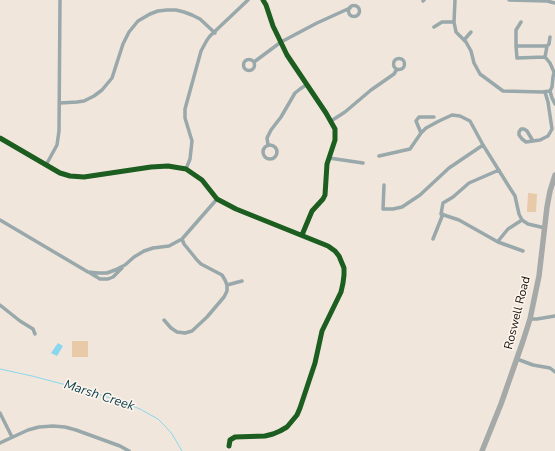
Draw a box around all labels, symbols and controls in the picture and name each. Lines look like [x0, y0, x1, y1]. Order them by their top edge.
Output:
street label: Roswell Road [502, 275, 534, 351]
water label: Marsh Creek [62, 377, 136, 415]

